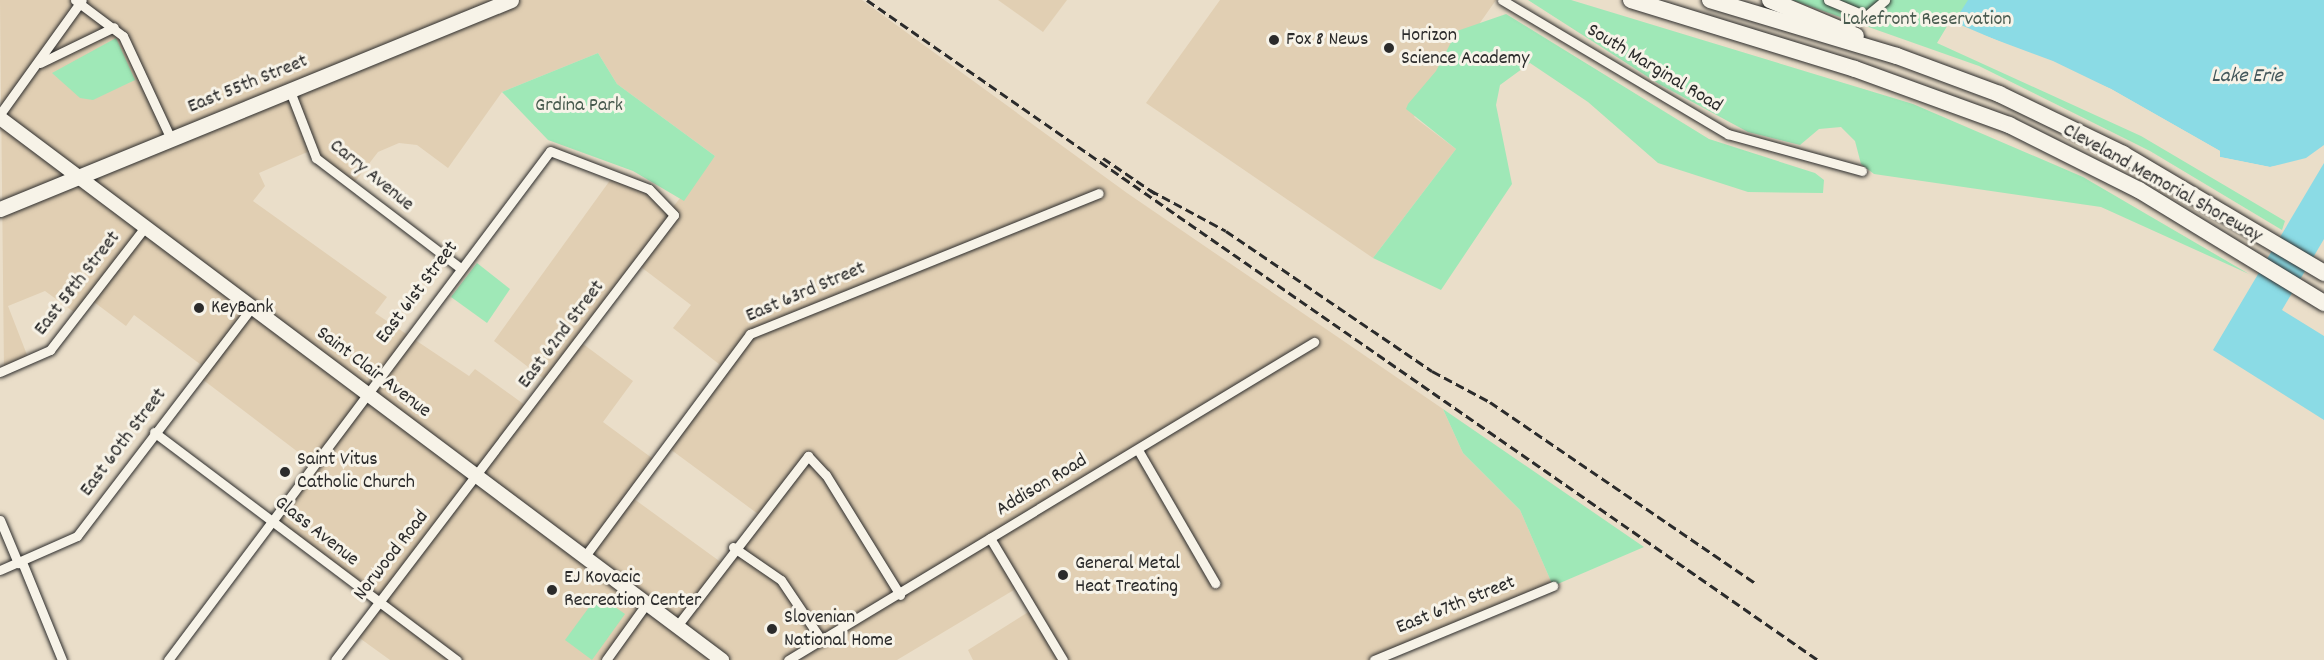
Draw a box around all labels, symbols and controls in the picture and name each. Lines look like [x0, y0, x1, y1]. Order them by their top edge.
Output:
park label: Lakefront Reservation [1842, 8, 2012, 32]
street label: South Marginal Road [1582, 19, 1726, 119]
place label: Horizon Science Academy [1401, 24, 1529, 71]
place label: Fox 8 News [1286, 28, 1368, 52]
marker: Fox 8 News [1267, 33, 1281, 47]
marker: Horizon Science Academy [1382, 41, 1396, 55]
street label: East 55th Street [185, 50, 311, 120]
water label: Lake Erie [2211, 64, 2283, 90]
park label: Grdina Park [535, 94, 623, 118]
street label: Cleveland Memorial Shoreway [2058, 119, 2266, 249]
street label: Carry Avenue [324, 135, 418, 217]
street label: East 58th Street [30, 227, 126, 341]
street label: East 61st Street [372, 237, 464, 349]
street label: East 63rd Street [743, 257, 869, 329]
street label: East 62nd Street [514, 276, 610, 394]
place label: KeyBank [211, 296, 273, 320]
marker: KeyBank [192, 301, 206, 315]
street label: Saint Clair Avenue [311, 322, 435, 424]
street label: East 60th Street [76, 384, 172, 502]
place label: Saint Vitus Catholic Church [297, 448, 415, 495]
street label: Addison Road [992, 449, 1092, 523]
marker: Saint Vitus Catholic Church [278, 465, 292, 479]
street label: Glass Avenue [269, 492, 363, 572]
street label: Norwood Road [349, 506, 435, 606]
place label: General Metal Heat Treating [1075, 552, 1180, 599]
place label: EJ Kovacic Recreation Center [564, 566, 701, 613]
marker: General Metal Heat Treating [1056, 568, 1070, 582]
street label: East 67th Street [1393, 571, 1519, 641]
marker: EJ Kovacic Recreation Center [545, 583, 559, 597]
place label: Slovenian National Home [784, 606, 893, 653]
marker: Slovenian National Home [765, 622, 779, 636]

